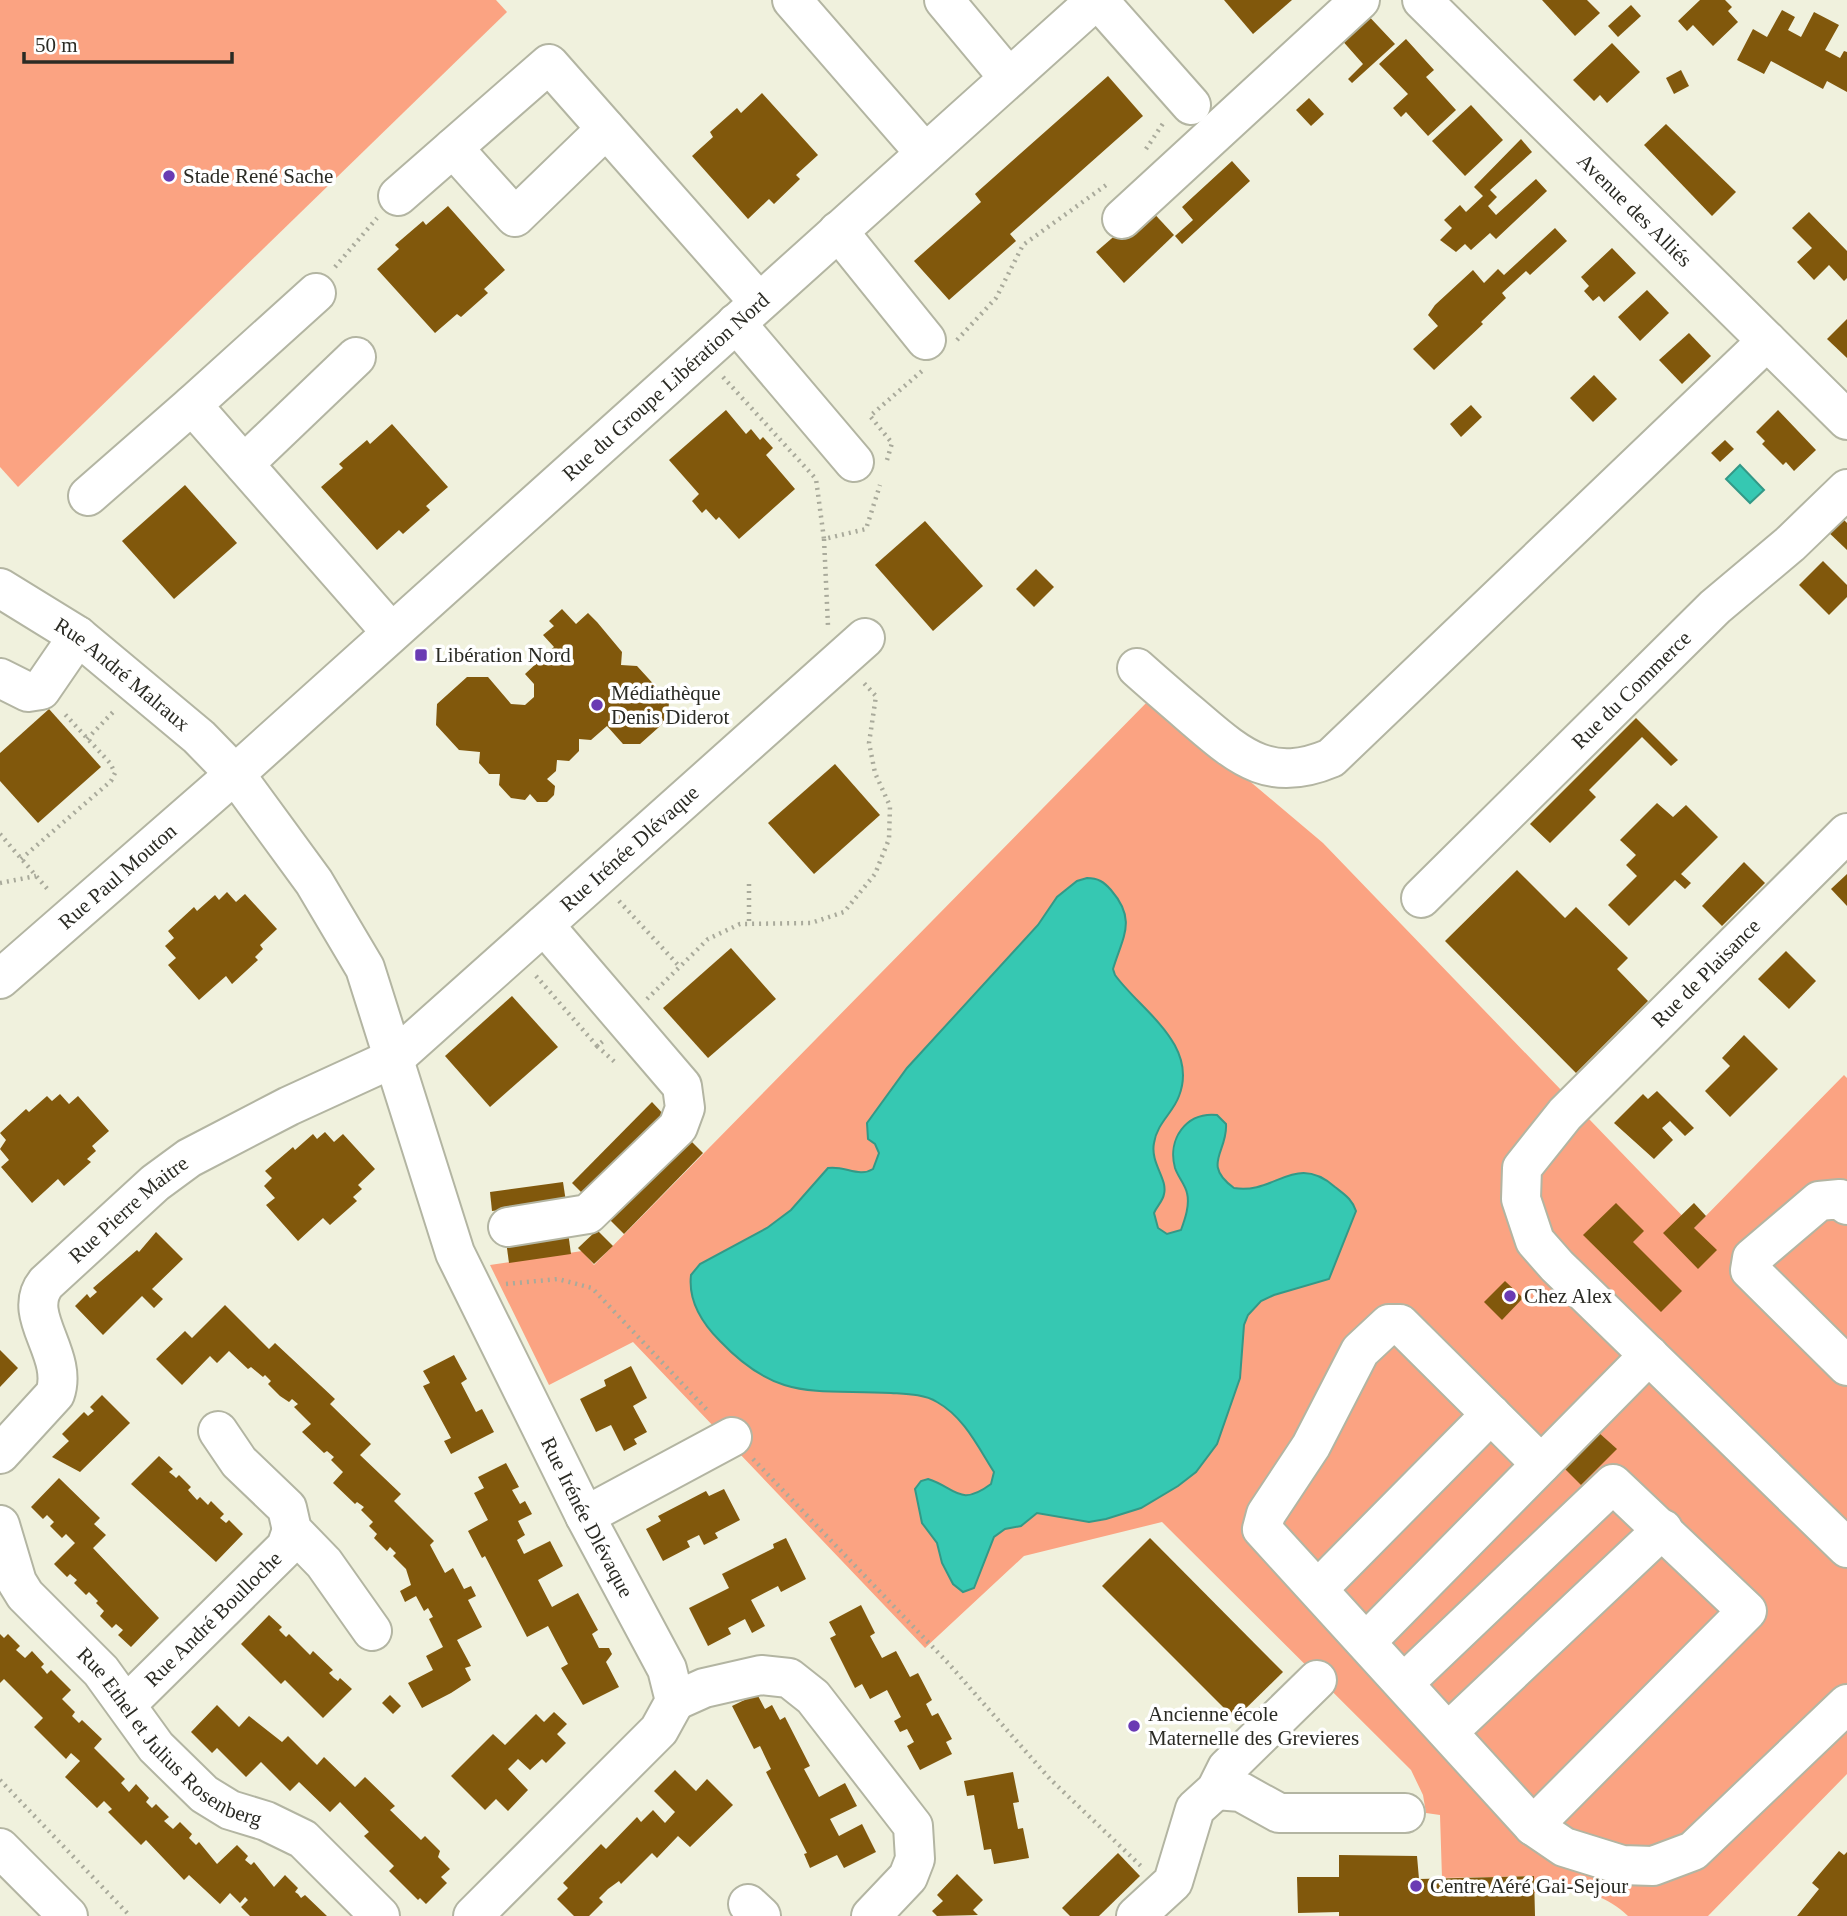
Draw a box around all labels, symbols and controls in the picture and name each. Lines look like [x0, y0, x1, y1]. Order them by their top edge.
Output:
scale bar [24, 21, 233, 65]
text: 50 m [35, 33, 78, 57]
street label: Avenue des Alliés [1572, 148, 1697, 272]
place label: Stade René Sache [183, 164, 333, 188]
marker: Stade René Sache [161, 168, 177, 184]
street label: Rue du Groupe Libération Nord [557, 287, 774, 486]
street label: Rue André Malraux [50, 613, 195, 736]
street label: Rue du Commerce [1567, 626, 1696, 754]
place label: Libération Nord [435, 643, 571, 667]
marker: Libération Nord [413, 647, 429, 663]
place label: Médiathèque Denis Diderot [611, 681, 730, 729]
marker: Médiathèque Denis Diderot [589, 697, 605, 713]
street label: Rue Irénée Dlévaque [555, 780, 704, 916]
street label: Rue Paul Mouton [54, 818, 182, 934]
street label: Rue de Plaisance [1647, 914, 1765, 1032]
street label: Rue Pierre Maitre [64, 1151, 193, 1268]
place label: Chez Alex [1524, 1284, 1613, 1308]
marker: Chez Alex [1502, 1288, 1518, 1304]
street label: Rue Irénée Dlévaque [536, 1433, 638, 1602]
street label: Rue André Boulloche [140, 1546, 286, 1691]
street label: Rue Ethel et Julius Rosenberg [72, 1642, 265, 1831]
place label: Ancienne école Maternelle des Grevieres [1148, 1702, 1359, 1750]
marker: Ancienne école Maternelle des Grevieres [1126, 1718, 1142, 1734]
place label: Centre Aéré Gai-Sejour [1430, 1874, 1628, 1898]
marker: Centre Aéré Gai-Sejour [1408, 1878, 1424, 1894]

